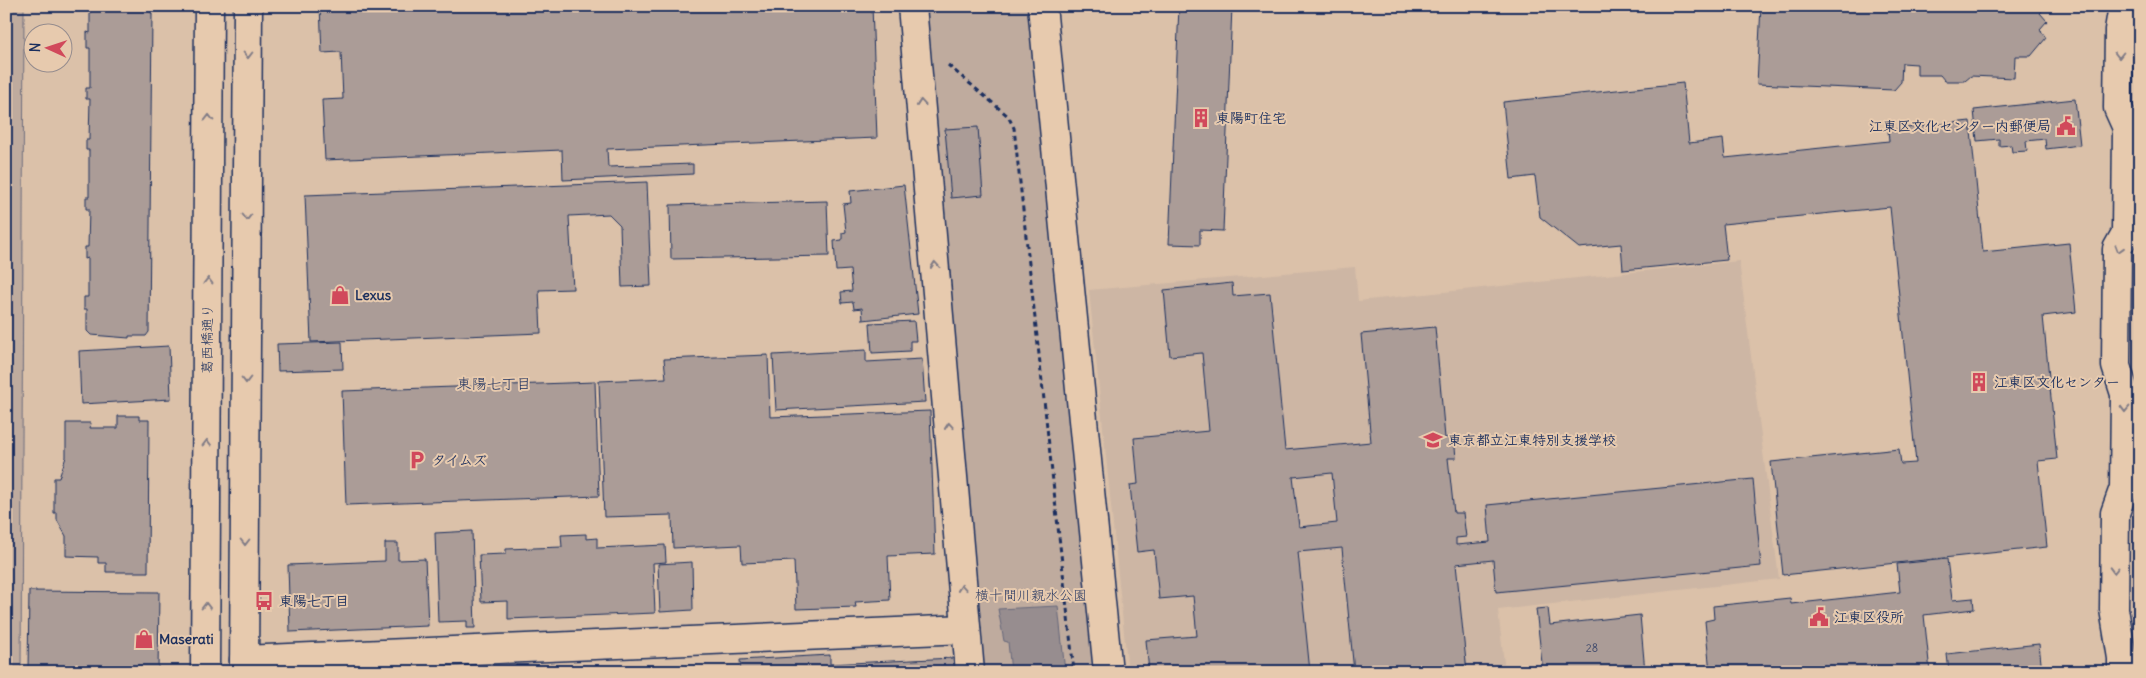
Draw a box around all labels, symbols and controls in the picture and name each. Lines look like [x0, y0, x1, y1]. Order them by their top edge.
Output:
north arrow [22, 22, 72, 72]
text: N [26, 42, 44, 53]
one-way arrow [2114, 51, 2124, 59]
one-way arrow [243, 52, 253, 59]
one-way arrow [916, 98, 927, 106]
building icon: 東陽町住宅 [1190, 107, 1212, 129]
place label: 東陽町住宅 [1216, 109, 1286, 127]
one-way arrow [204, 114, 214, 122]
public building icon: 江東区文化センター内郵便局 [2055, 115, 2077, 137]
place label: 江東区文化センター内郵便局 [1869, 117, 2051, 135]
one-way arrow [242, 214, 252, 222]
one-way arrow [2115, 244, 2125, 253]
one-way arrow [930, 260, 941, 268]
one-way arrow [203, 276, 213, 284]
shop icon: Lexus [329, 284, 351, 306]
place label: Lexus [355, 286, 392, 304]
street label: 葛西橋通り [198, 304, 216, 374]
building icon: 江東区文化センター [1968, 371, 1990, 393]
place label: 江東区文化センター [1994, 373, 2120, 391]
district label: 東陽七丁目 [456, 374, 532, 393]
one-way arrow [241, 376, 251, 384]
one-way arrow [2119, 405, 2130, 413]
one-way arrow [943, 422, 954, 430]
school or university icon: 東京都立江東特別支援学校 [1422, 429, 1444, 451]
place label: 東京都立江東特別支援学校 [1448, 431, 1616, 449]
one-way arrow [202, 439, 212, 446]
parking icon: タイムズ [406, 449, 428, 471]
place label: タイムズ [432, 451, 487, 469]
one-way arrow [240, 539, 250, 547]
one-way arrow [2109, 566, 2119, 574]
one-way arrow [957, 584, 968, 592]
park label: 横十間川親水公園 [975, 586, 1087, 604]
bus stop icon: 東陽七丁目 [253, 590, 275, 612]
place label: 東陽七丁目 [279, 592, 349, 610]
one-way arrow [201, 601, 211, 609]
public building icon: 江東区役所 [1808, 606, 1830, 628]
place label: 江東区役所 [1834, 608, 1904, 626]
shop icon: Maserati [133, 628, 155, 650]
place label: Maserati [159, 630, 214, 648]
house number: 28 [1586, 641, 1598, 655]

